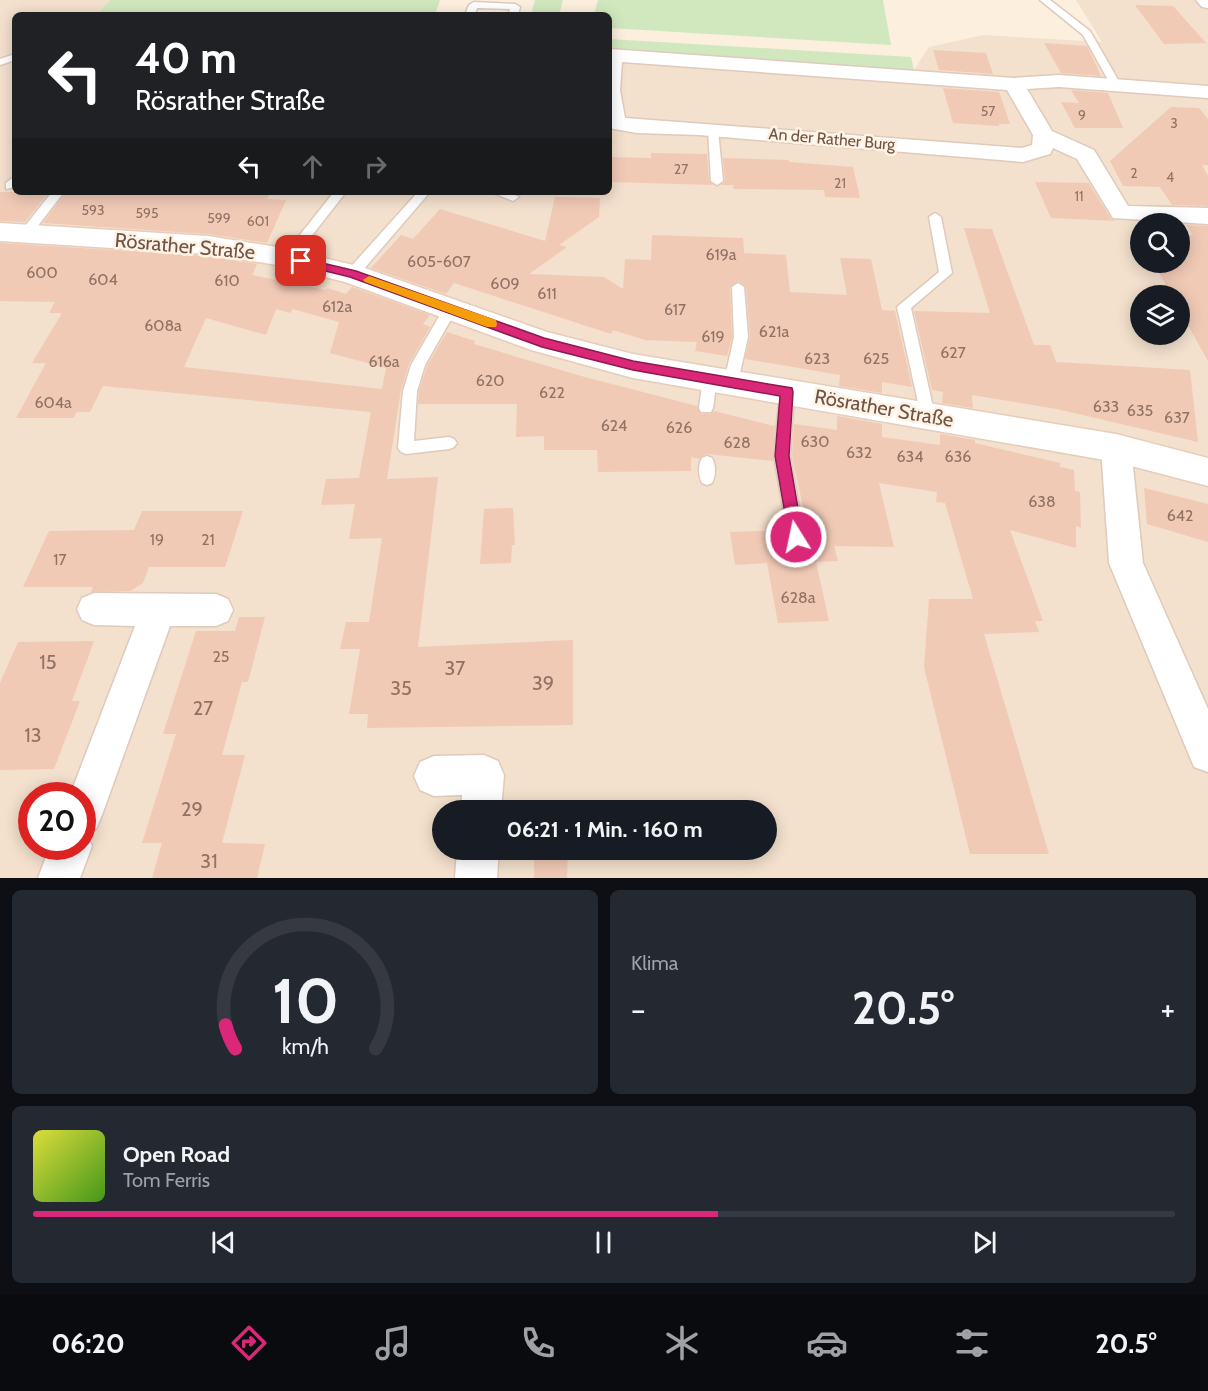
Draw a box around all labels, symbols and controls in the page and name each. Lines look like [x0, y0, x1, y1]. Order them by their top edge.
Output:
text: 40 m [135, 32, 237, 84]
icon: left [36, 36, 114, 114]
text: Rösrather Straße [135, 84, 325, 117]
house number: 57 [981, 102, 995, 120]
house number: 9 [1078, 106, 1086, 124]
house number: 3 [1170, 114, 1178, 132]
street label: An der Rather Burg [768, 124, 897, 154]
icon: left [233, 150, 266, 183]
icon: ahead [296, 150, 329, 183]
icon: right [359, 150, 392, 183]
house number: 27 [674, 160, 688, 178]
house number: 2 [1130, 164, 1138, 182]
house number: 4 [1166, 168, 1174, 186]
house number: 21 [834, 174, 846, 192]
house number: 11 [1074, 187, 1084, 205]
house number: 593 [81, 201, 105, 219]
house number: 595 [135, 204, 159, 222]
house number: 599 [207, 209, 231, 227]
house number: 601 [247, 212, 269, 230]
map controls [1130, 213, 1190, 345]
button: search [1130, 213, 1190, 273]
street label: Rösrather Straße [114, 228, 256, 264]
pin [275, 235, 326, 286]
icon: arrive [284, 244, 317, 277]
house number: 619a [706, 245, 737, 264]
house number: 605-607 [407, 252, 471, 271]
house number: 600 [26, 263, 58, 282]
house number: 604 [88, 270, 118, 289]
house number: 610 [214, 271, 240, 290]
house number: 609 [490, 274, 520, 293]
house number: 611 [537, 284, 557, 303]
button: layers [1130, 285, 1190, 345]
house number: 612a [322, 297, 352, 316]
house number: 617 [664, 300, 686, 319]
house number: 608a [144, 316, 182, 335]
house number: 621a [759, 322, 790, 341]
house number: 619 [701, 327, 725, 346]
house number: 627 [940, 343, 966, 362]
house number: 623 [804, 349, 830, 368]
house number: 625 [863, 349, 889, 368]
house number: 616a [369, 352, 400, 371]
house number: 620 [476, 371, 504, 390]
house number: 622 [539, 383, 565, 402]
street label: Rösrather Straße [813, 384, 955, 432]
house number: 604a [34, 393, 72, 412]
house number: 633 [1093, 397, 1119, 416]
house number: 635 [1127, 401, 1153, 420]
house number: 637 [1164, 408, 1190, 427]
house number: 624 [601, 416, 627, 435]
house number: 626 [666, 418, 692, 437]
house number: 630 [801, 432, 829, 451]
house number: 628 [723, 433, 751, 452]
house number: 632 [846, 443, 872, 462]
house number: 634 [897, 447, 924, 466]
house number: 636 [945, 447, 971, 466]
house number: 638 [1028, 492, 1056, 511]
position arrow [764, 505, 828, 569]
house number: 642 [1167, 506, 1193, 525]
house number: 19 [150, 530, 164, 549]
house number: 21 [201, 530, 215, 549]
house number: 17 [53, 550, 67, 569]
house number: 628a [781, 588, 816, 607]
house number: 25 [212, 647, 230, 666]
house number: 15 [39, 650, 57, 674]
house number: 37 [445, 656, 465, 680]
house number: 39 [532, 671, 554, 695]
house number: 35 [390, 676, 412, 700]
house number: 27 [193, 696, 213, 720]
house number: 13 [24, 723, 42, 747]
speed limit sign: 20 [18, 782, 96, 860]
house number: 29 [181, 797, 203, 821]
text: 06:21 · 1 Min. · 160 m [506, 816, 703, 843]
house number: 31 [200, 849, 218, 873]
text: Klima [631, 951, 678, 975]
text: 10 [271, 963, 339, 1039]
text: 20.5° [852, 981, 954, 1035]
text: − [631, 989, 646, 1029]
text: + [1160, 989, 1175, 1029]
text: km/h [282, 1033, 328, 1059]
text: Open Road [123, 1141, 230, 1168]
text: Tom Ferris [123, 1168, 210, 1192]
icon: previous [207, 1226, 240, 1259]
icon: pause [587, 1226, 620, 1259]
icon: next [968, 1226, 1001, 1259]
icon: directions [228, 1322, 270, 1364]
icon: music [372, 1322, 414, 1364]
icon: phone [517, 1322, 559, 1364]
icon: climate [661, 1322, 703, 1364]
icon: car [806, 1322, 848, 1364]
icon: filters [951, 1322, 993, 1364]
text: 06:20 [51, 1327, 125, 1360]
text: 20.5° [1095, 1327, 1157, 1360]

